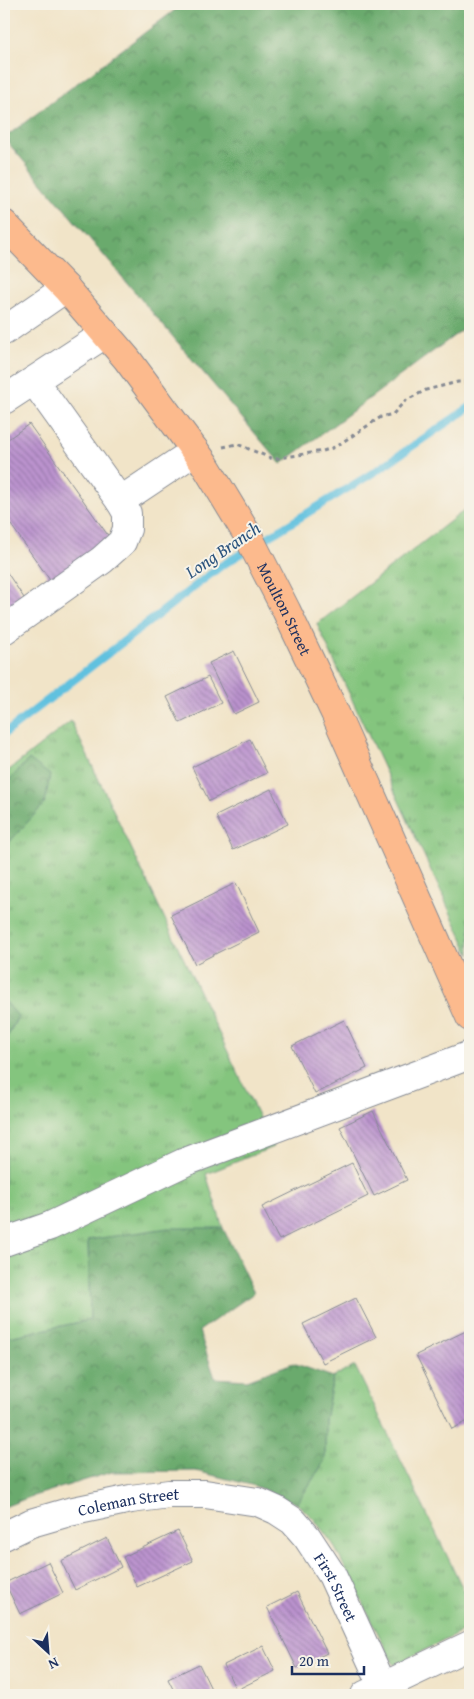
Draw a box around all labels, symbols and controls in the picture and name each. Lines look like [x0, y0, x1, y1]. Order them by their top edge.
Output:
water label: Long Branch [179, 514, 266, 585]
street label: Moulton Street [251, 558, 318, 660]
street label: Coleman Street [76, 1482, 179, 1522]
street label: First Street [308, 1548, 364, 1626]
north arrow [22, 1626, 72, 1676]
scale bar [292, 1644, 364, 1676]
text: 20 m [299, 1650, 330, 1671]
text: N [45, 1653, 62, 1675]

